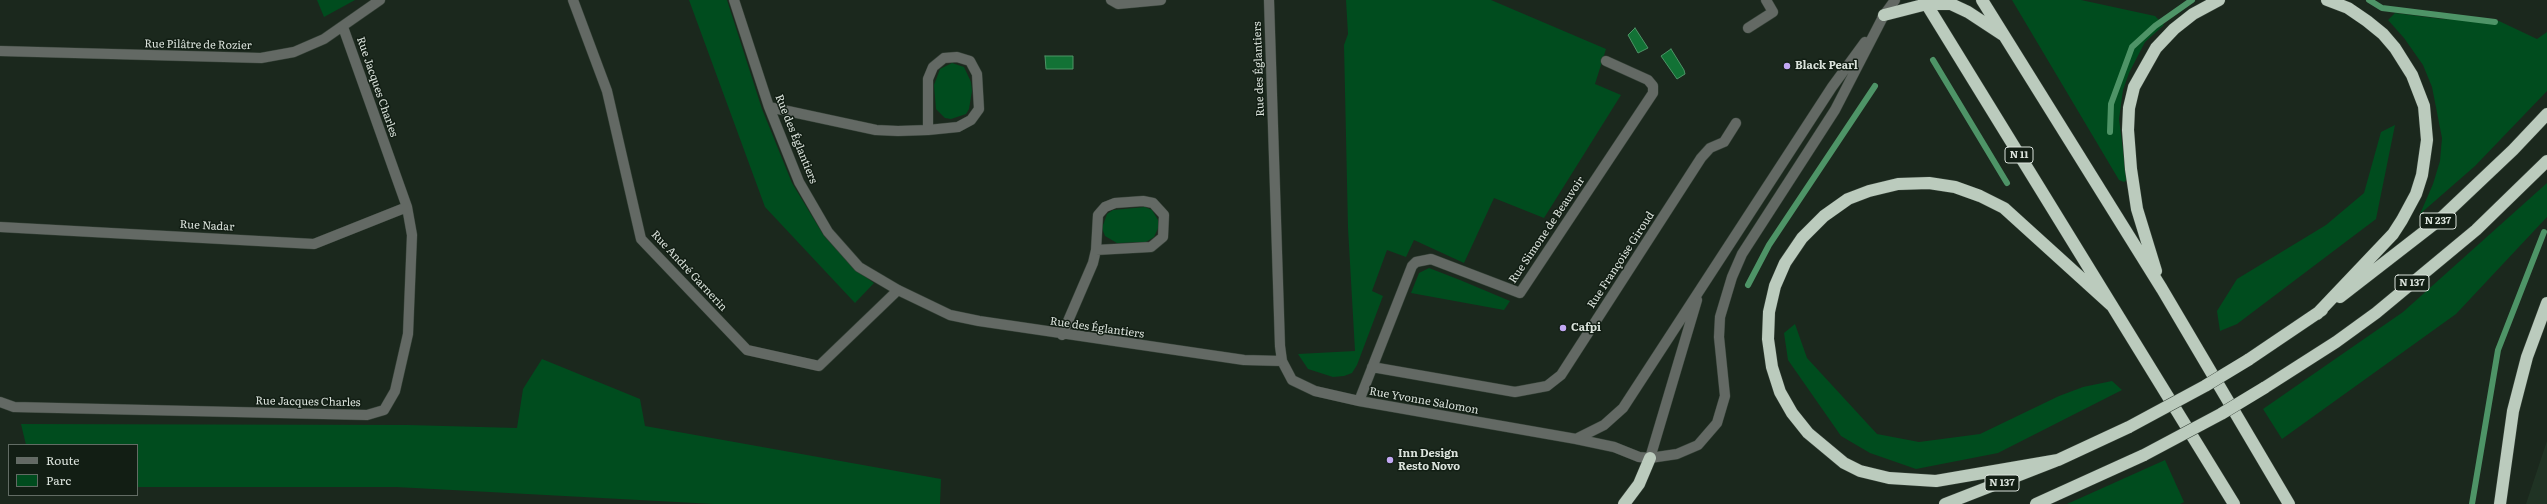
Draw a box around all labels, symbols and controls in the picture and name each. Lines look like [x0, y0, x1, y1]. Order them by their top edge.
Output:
street label: Rue des Églantiers [1251, 21, 1267, 117]
street label: Rue Jacques Charles [354, 35, 400, 139]
street label: Rue Pilâtre de Rozier [144, 37, 252, 53]
place label: Black Pearl [1795, 59, 1858, 73]
marker: Black Pearl [1782, 61, 1792, 71]
street label: Rue des Églantiers [772, 92, 820, 186]
road number: N 11 [2005, 147, 2033, 163]
street label: Rue Simone de Beauvoir [1506, 174, 1588, 286]
street label: Rue Françoise Giroud [1585, 209, 1657, 311]
road number: N 237 [2420, 213, 2456, 229]
street label: Rue Nadar [179, 218, 235, 234]
street label: Rue André Garnerin [648, 228, 730, 314]
road number: N 137 [2395, 275, 2429, 291]
street label: Rue des Églantiers [1049, 315, 1145, 341]
place label: Cafpi [1571, 321, 1601, 335]
marker: Cafpi [1558, 323, 1568, 333]
street label: Rue Yvonne Salomon [1368, 385, 1480, 417]
street label: Rue Jacques Charles [255, 394, 361, 410]
legend [8, 444, 138, 496]
place label: Inn Design Resto Novo [1398, 447, 1460, 473]
text: Route [46, 451, 80, 469]
marker: Inn Design Resto Novo [1385, 455, 1395, 465]
text: Parc [46, 471, 71, 489]
road number: N 137 [1985, 475, 2019, 491]

